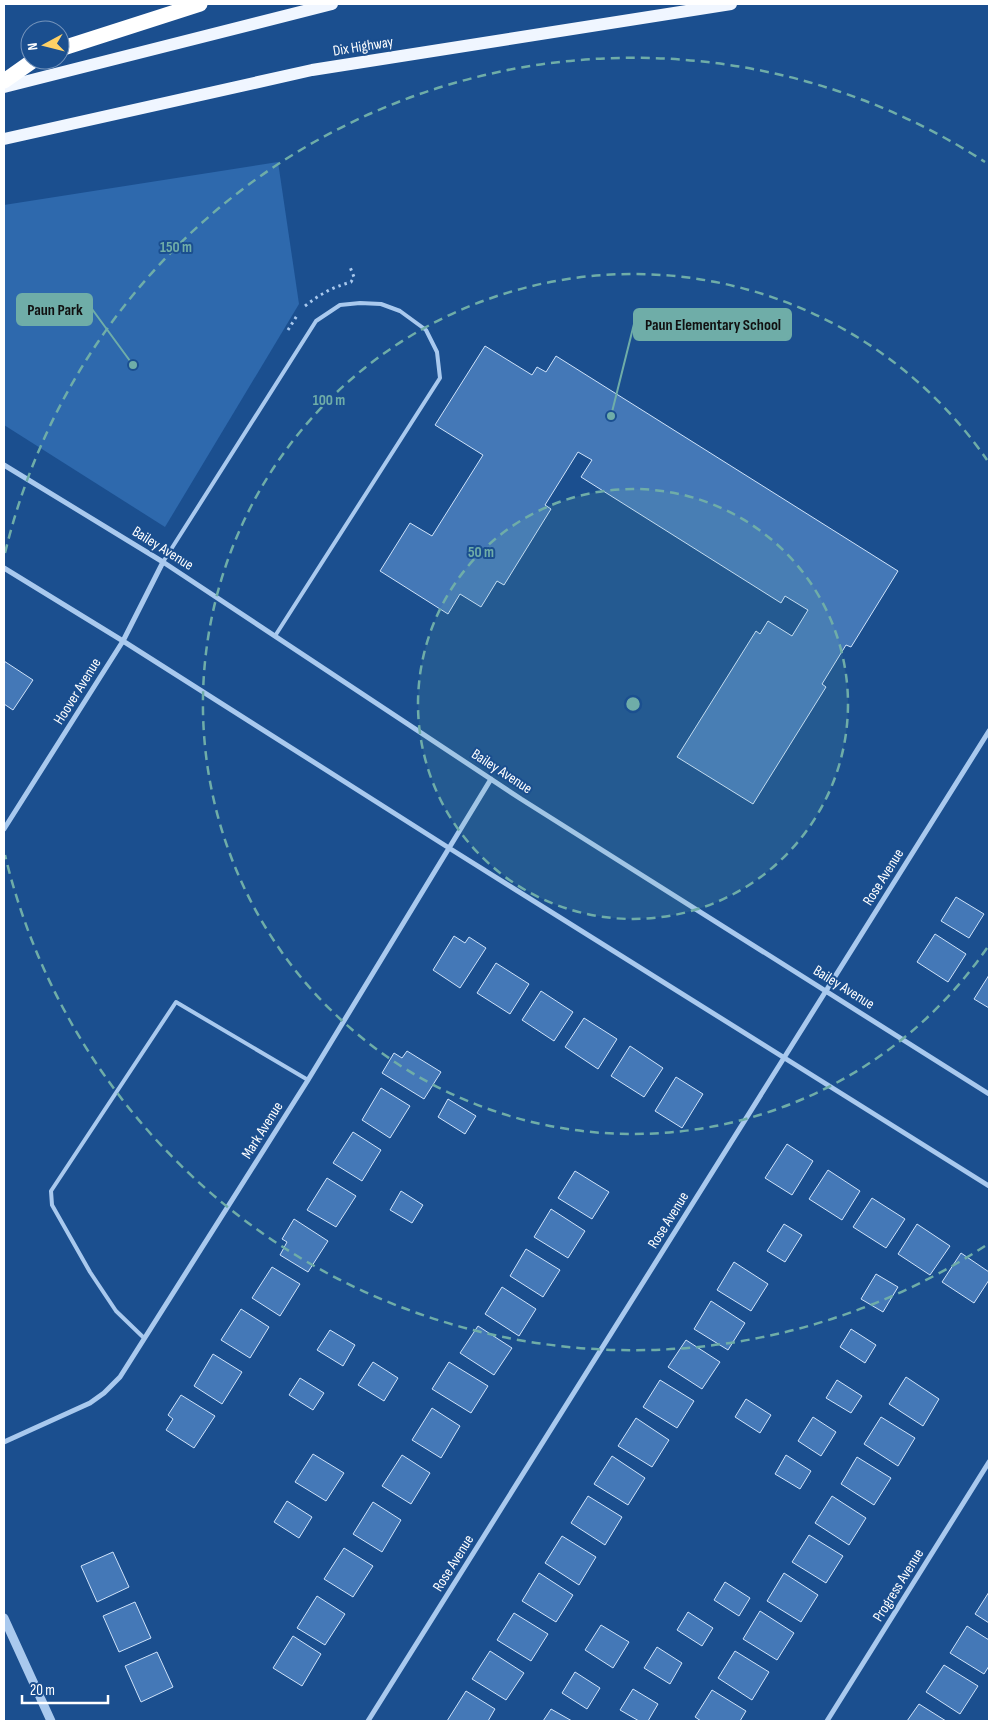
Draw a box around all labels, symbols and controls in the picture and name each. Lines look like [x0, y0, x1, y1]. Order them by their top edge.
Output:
north arrow [20, 20, 70, 70]
street label: Dix Highway [332, 32, 395, 61]
text: N [24, 42, 41, 51]
text: 150 m [160, 238, 192, 257]
callout: Paun Park [17, 294, 92, 325]
text: Paun Park [27, 301, 83, 320]
callout: Paun Elementary School [634, 309, 791, 340]
text: Paun Elementary School [645, 316, 781, 335]
text: 100 m [313, 391, 345, 410]
street label: Bailey Avenue [129, 522, 197, 575]
text: 50 m [468, 543, 494, 562]
street label: Hoover Avenue [49, 654, 105, 728]
centre of rings [624, 695, 642, 713]
street label: Bailey Avenue [468, 745, 536, 798]
street label: Rose Avenue [859, 845, 908, 909]
street label: Bailey Avenue [810, 961, 878, 1014]
street label: Mark Avenue [237, 1098, 287, 1162]
street label: Rose Avenue [644, 1188, 693, 1252]
street label: Rose Avenue [429, 1531, 478, 1595]
street label: Progress Avenue [869, 1545, 928, 1625]
scale bar [22, 1672, 109, 1704]
text: 20 m [30, 1681, 55, 1700]

